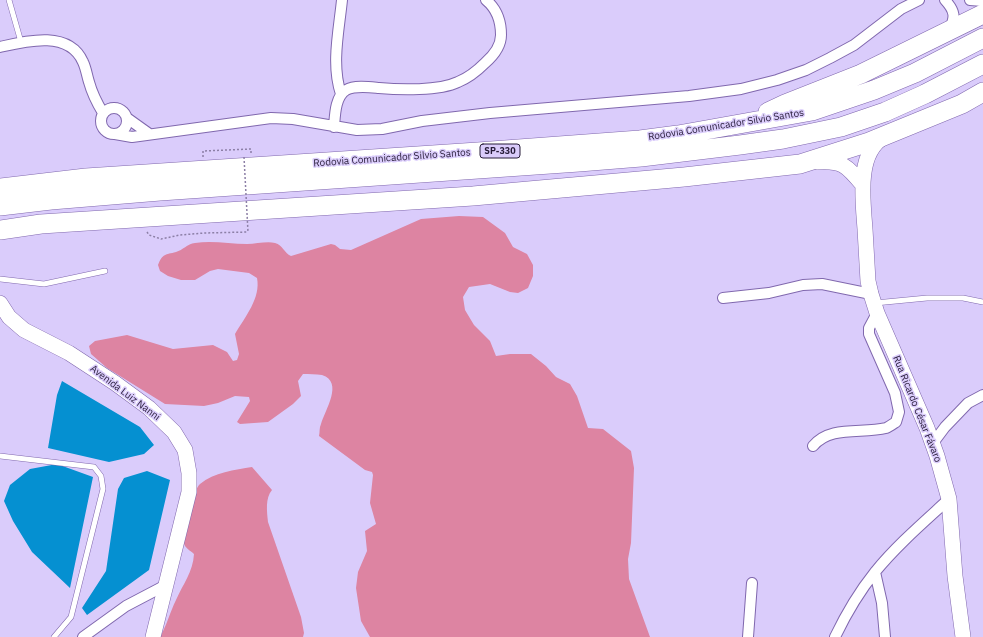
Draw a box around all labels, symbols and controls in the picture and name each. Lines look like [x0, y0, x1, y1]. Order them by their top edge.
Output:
street label: Rodovia Comunicador Silvio Santos [647, 107, 805, 143]
road number: SP-330 [480, 144, 520, 158]
street label: Rodovia Comunicador Silvio Santos [313, 147, 471, 169]
street label: Rua Ricardo César Fávaro [890, 354, 944, 464]
street label: Avenida Luiz Nanni [88, 363, 162, 423]

